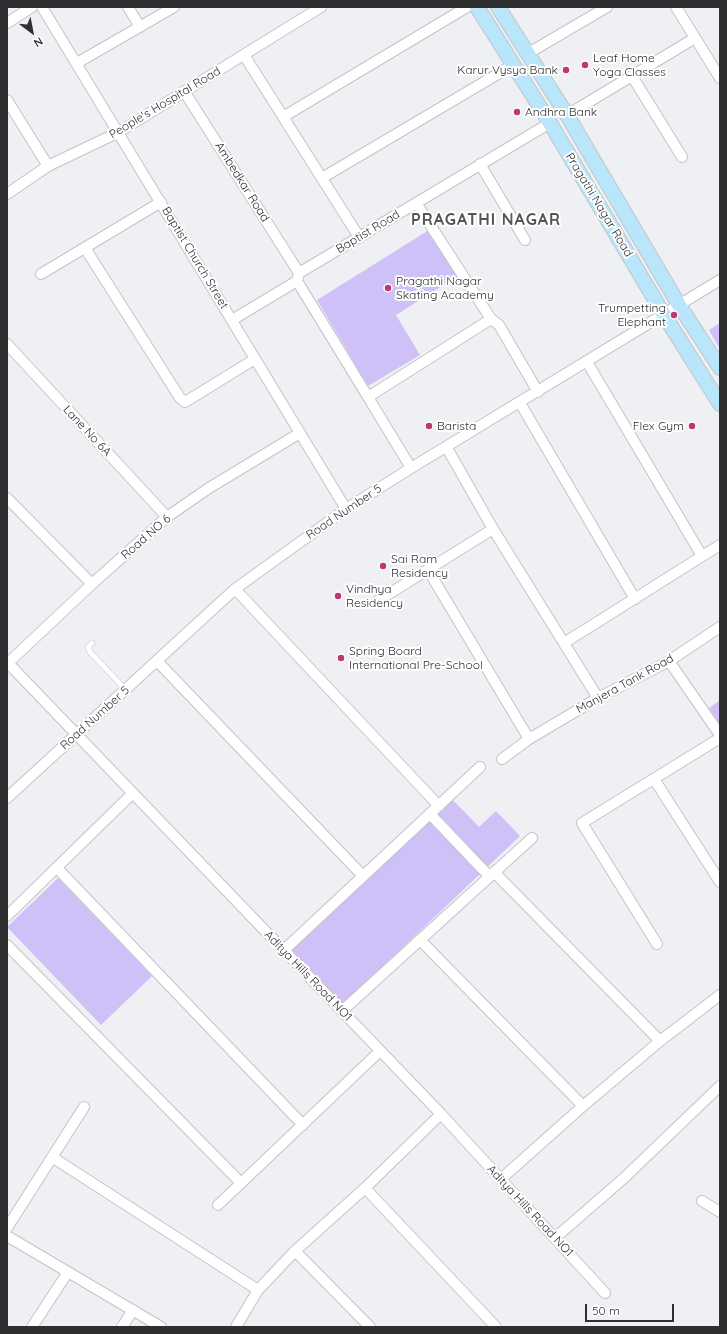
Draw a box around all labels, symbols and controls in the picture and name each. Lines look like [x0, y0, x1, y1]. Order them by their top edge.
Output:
north arrow [12, 12, 52, 52]
text: N [31, 34, 46, 50]
place label: Leaf Home Yoga Classes [593, 51, 666, 79]
marker: Leaf Home Yoga Classes [580, 60, 590, 70]
place label: Karur Vysya Bank [457, 63, 558, 77]
street label: People's Hospital Road [107, 64, 223, 142]
marker: Karur Vysya Bank [561, 65, 571, 75]
place label: Andhra Bank [525, 105, 597, 119]
marker: Andhra Bank [512, 107, 522, 117]
street label: Ambedkar Road [212, 139, 272, 225]
street label: Pragathi Nagar Road [562, 150, 636, 260]
street label: Baptist Church Street [159, 204, 231, 312]
street label: Baptist Road [334, 207, 402, 257]
district label: PRAGATHI NAGAR [411, 210, 561, 230]
place label: Pragathi Nagar Skating Academy [396, 274, 494, 302]
marker: Pragathi Nagar Skating Academy [383, 283, 393, 293]
place label: Trumpetting Elephant [598, 301, 666, 329]
marker: Trumpetting Elephant [669, 310, 679, 320]
street label: Lane No 6A [60, 403, 114, 459]
place label: Barista [437, 419, 476, 433]
place label: Flex Gym [633, 419, 684, 433]
marker: Barista [424, 421, 434, 431]
marker: Flex Gym [687, 421, 697, 431]
street label: Road Number 5 [303, 481, 385, 543]
street label: Road NO 6 [118, 512, 174, 562]
place label: Sai Ram Residency [391, 552, 448, 580]
marker: Sai Ram Residency [378, 561, 388, 571]
place label: Vindhya Residency [346, 582, 403, 610]
marker: Vindhya Residency [333, 591, 343, 601]
place label: Spring Board International Pre-School [349, 644, 483, 672]
street label: Manjera Tank Road [574, 651, 676, 717]
marker: Spring Board International Pre-School [336, 653, 346, 663]
street label: Road Number 5 [57, 683, 133, 753]
street label: Aditya Hills Road NO1 [261, 928, 355, 1024]
street label: Aditya Hills Road NO1 [484, 1162, 576, 1260]
scale bar [587, 1296, 676, 1322]
text: 50 m [592, 1303, 620, 1318]

